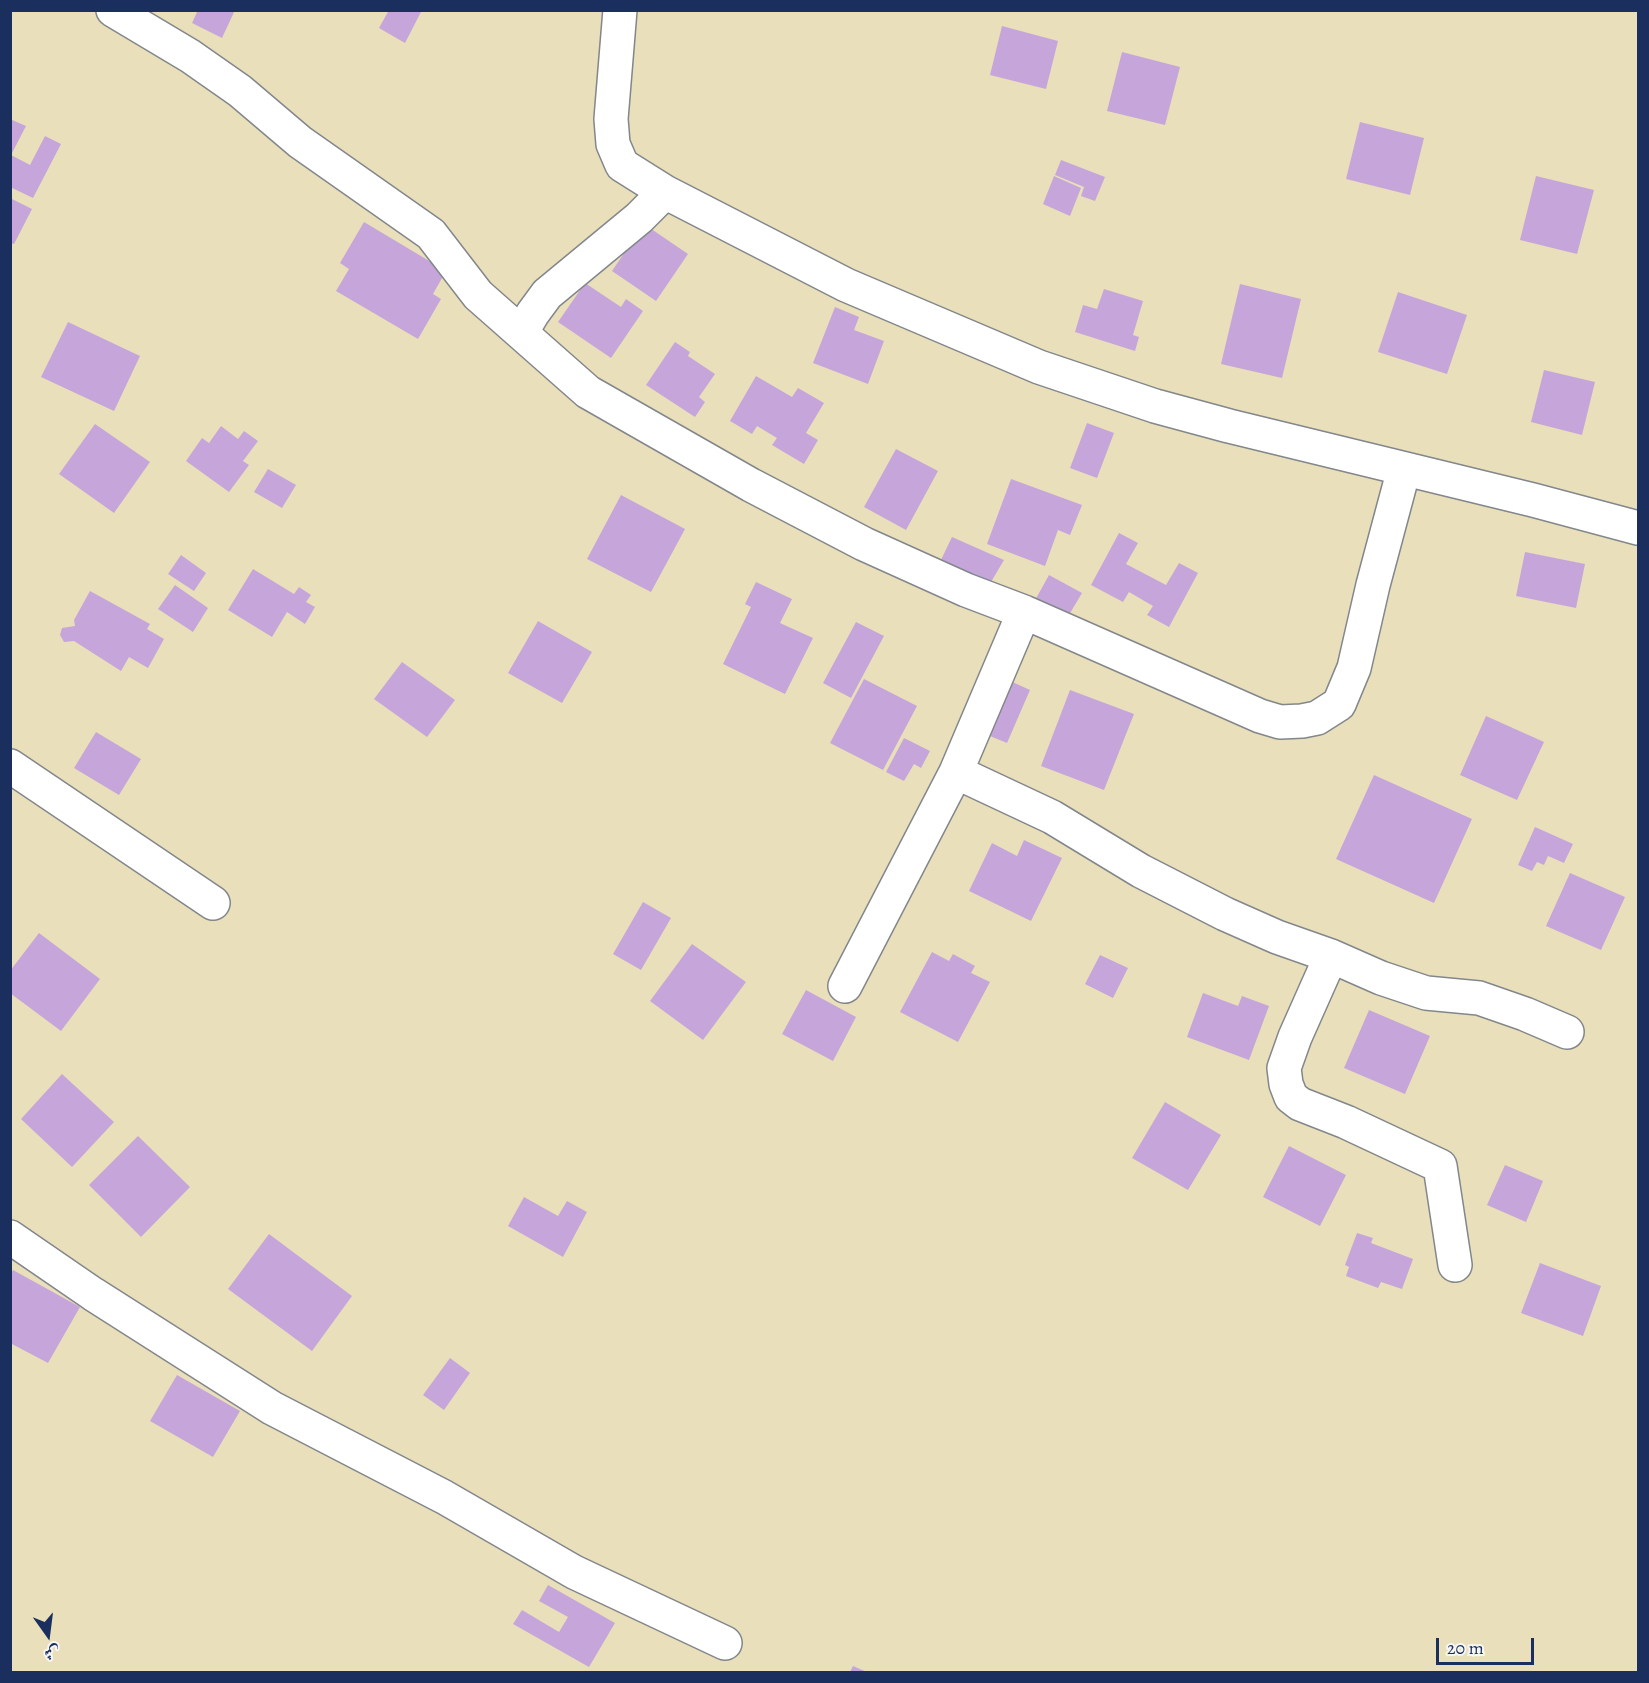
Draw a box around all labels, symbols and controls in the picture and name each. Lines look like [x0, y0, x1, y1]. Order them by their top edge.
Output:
north arrow [18, 1605, 78, 1665]
scale bar [1439, 1626, 1536, 1664]
text: 20 m [1447, 1636, 1484, 1660]
text: ش [42, 1640, 63, 1665]

